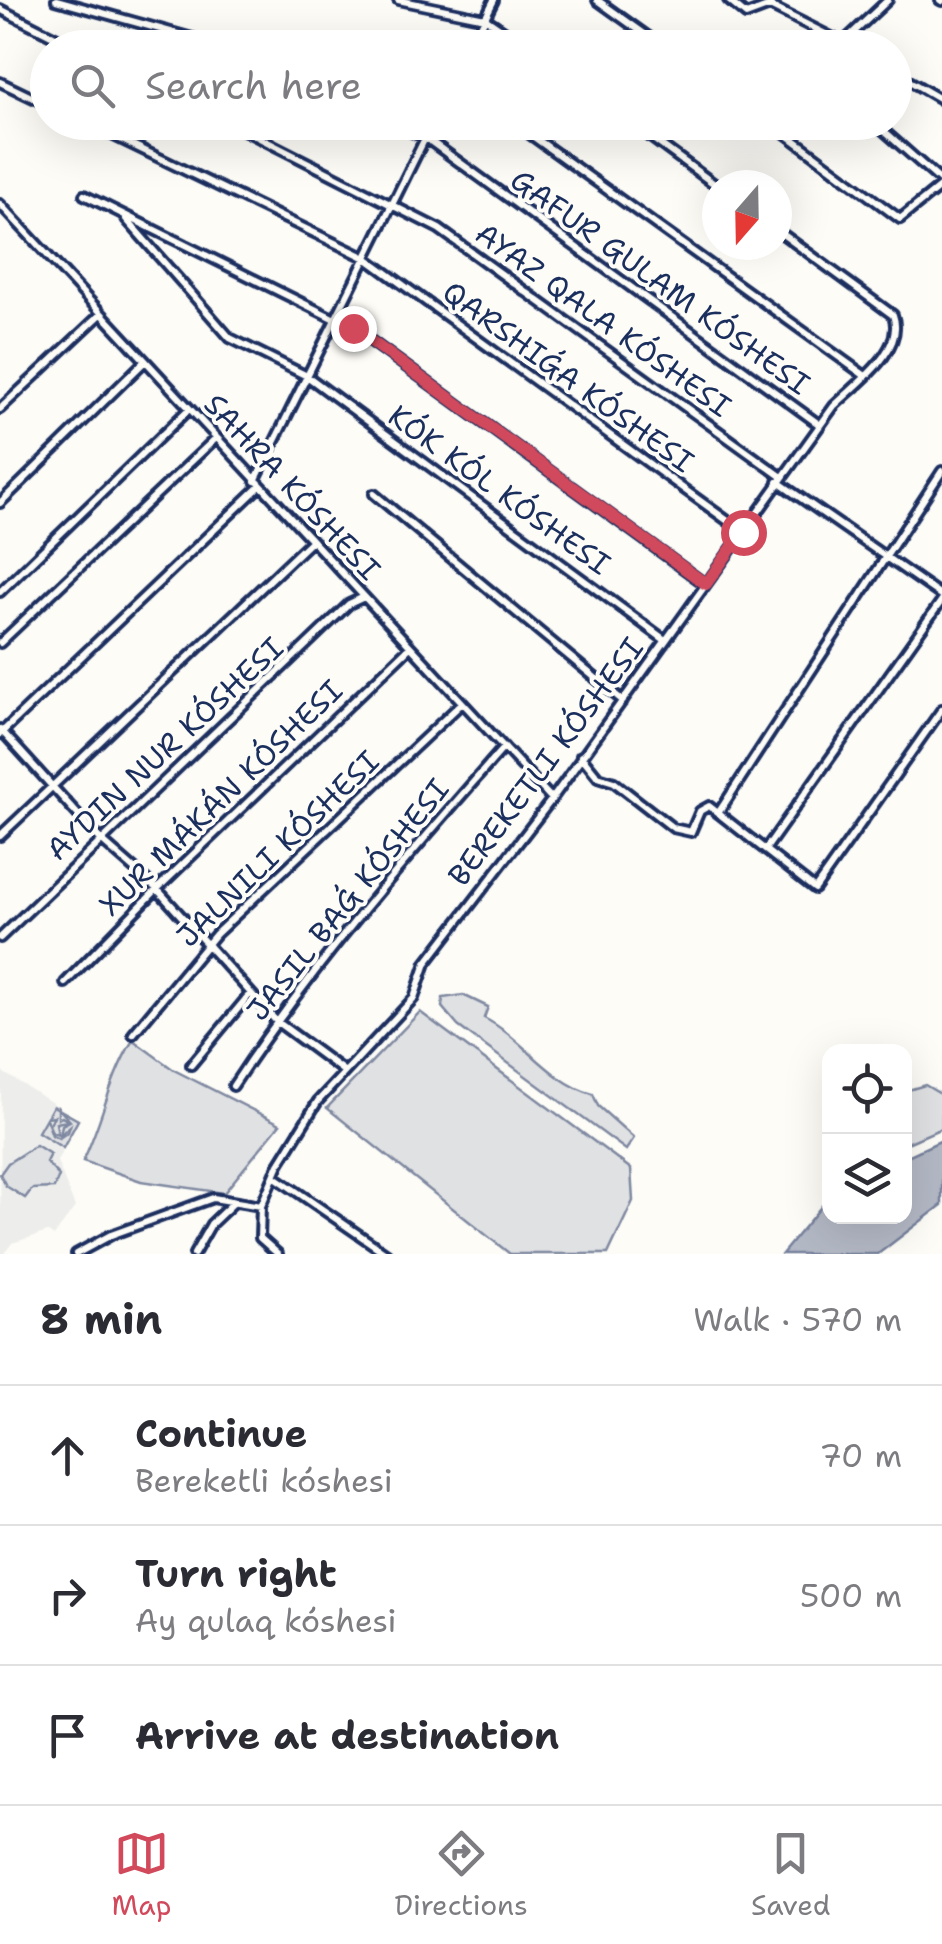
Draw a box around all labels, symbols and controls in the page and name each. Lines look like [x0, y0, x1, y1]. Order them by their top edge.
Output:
search box [30, 30, 912, 140]
icon: search [65, 58, 120, 113]
text: Search here [145, 60, 362, 111]
street label: GAFUR GULAM KÓSHESI [502, 159, 818, 404]
north arrow [702, 170, 792, 260]
street label: AYAZ QALA KÓSHESI [467, 213, 739, 426]
street label: QARSHIǴA KÓSHESI [434, 271, 702, 482]
route end [331, 306, 377, 352]
street label: SAHRA KÓSHESI [195, 384, 390, 589]
street label: KÓK KÓL KÓSHESI [380, 395, 619, 584]
route start [721, 510, 767, 556]
street label: AYDIN NUR KÓSHESI [37, 628, 292, 870]
street label: BEREKETLI KÓSHESI [439, 629, 653, 894]
street label: XUR MÁKÁN KÓSHESI [90, 671, 351, 925]
street label: JALNILI KÓSHESI [167, 741, 388, 956]
street label: JASIL BAǴ KÓSHESI [237, 770, 458, 1029]
map controls [822, 1044, 912, 1224]
button: locate [822, 1044, 912, 1134]
button: layers [822, 1134, 912, 1224]
text: 8 min [40, 1291, 162, 1347]
text: Walk · 570 m [693, 1298, 902, 1341]
text: Continue [135, 1408, 307, 1459]
icon: ahead [40, 1428, 95, 1483]
text: 70 m [819, 1434, 902, 1477]
text: Bereketli kóshesi [135, 1459, 393, 1502]
text: Turn right [135, 1548, 337, 1599]
icon: right [40, 1568, 95, 1623]
text: 500 m [800, 1574, 902, 1617]
text: Ay qulaq kóshesi [135, 1599, 397, 1642]
icon: arrive [40, 1708, 95, 1763]
text: Arrive at destination [135, 1710, 559, 1761]
tab: Map [112, 1826, 171, 1924]
tab: Directions [394, 1826, 528, 1924]
tab: Saved [751, 1826, 830, 1924]

